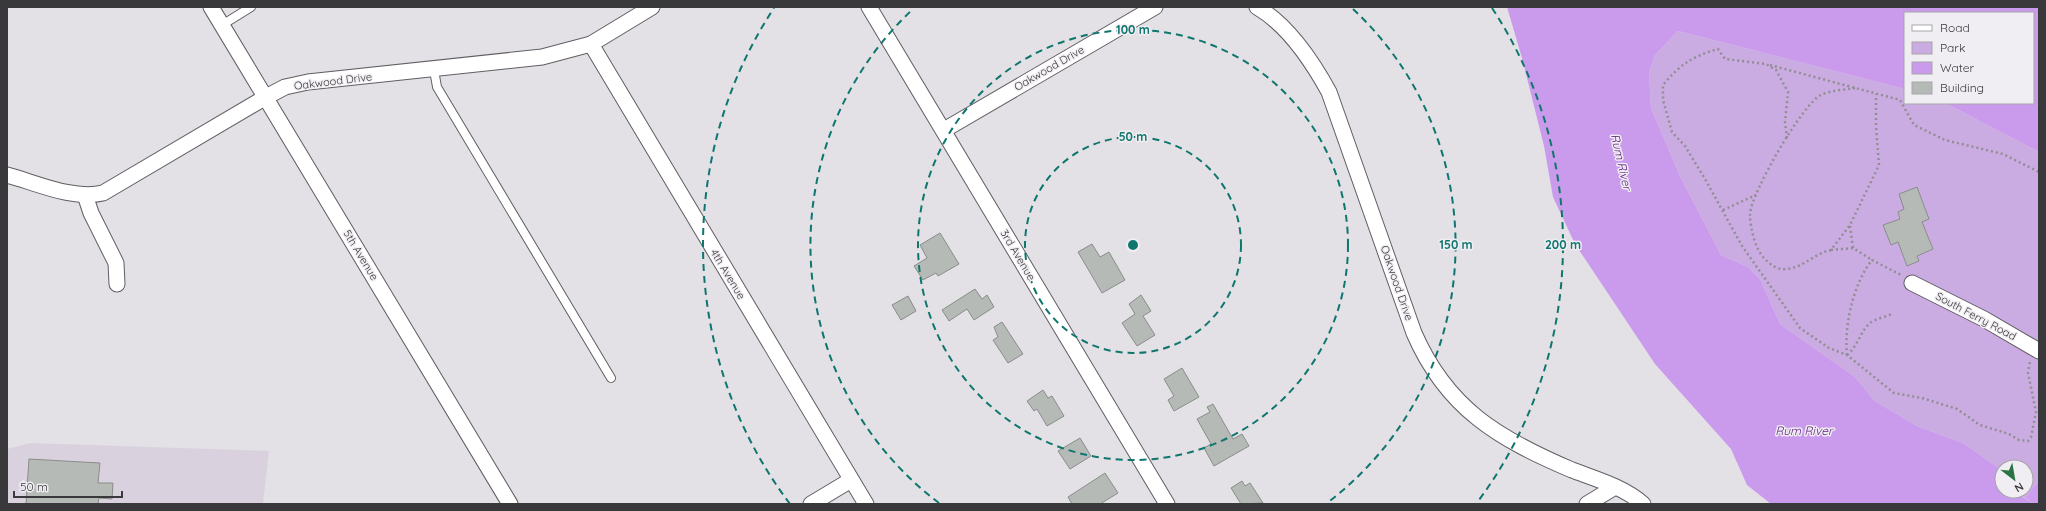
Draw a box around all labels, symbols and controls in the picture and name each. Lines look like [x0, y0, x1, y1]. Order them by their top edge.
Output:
legend [1904, 12, 2034, 104]
text: Road [1940, 20, 1970, 35]
text: 100 m [1116, 22, 1150, 37]
text: Park [1940, 40, 1965, 55]
street label: Oakwood Drive [1011, 42, 1087, 94]
text: Water [1940, 60, 1975, 75]
street label: Oakwood Drive [293, 69, 373, 93]
text: Building [1940, 80, 1984, 95]
text: 50 m [1119, 129, 1147, 144]
water label: Rum River [1608, 132, 1636, 193]
street label: 5th Avenue [340, 227, 382, 283]
street label: 3rd Avenue [997, 227, 1039, 283]
text: 150 m [1439, 237, 1473, 252]
text: 200 m [1545, 237, 1581, 252]
centre of rings [1126, 238, 1140, 252]
street label: Oakwood Drive [1378, 244, 1416, 322]
street label: 4th Avenue [707, 246, 749, 302]
street label: South Ferry Road [1933, 289, 2019, 343]
water label: Rum River [1775, 423, 1834, 438]
north arrow [1994, 459, 2034, 499]
scale bar [14, 473, 122, 499]
text: 50 m [20, 479, 48, 494]
text: N [2012, 479, 2026, 496]

